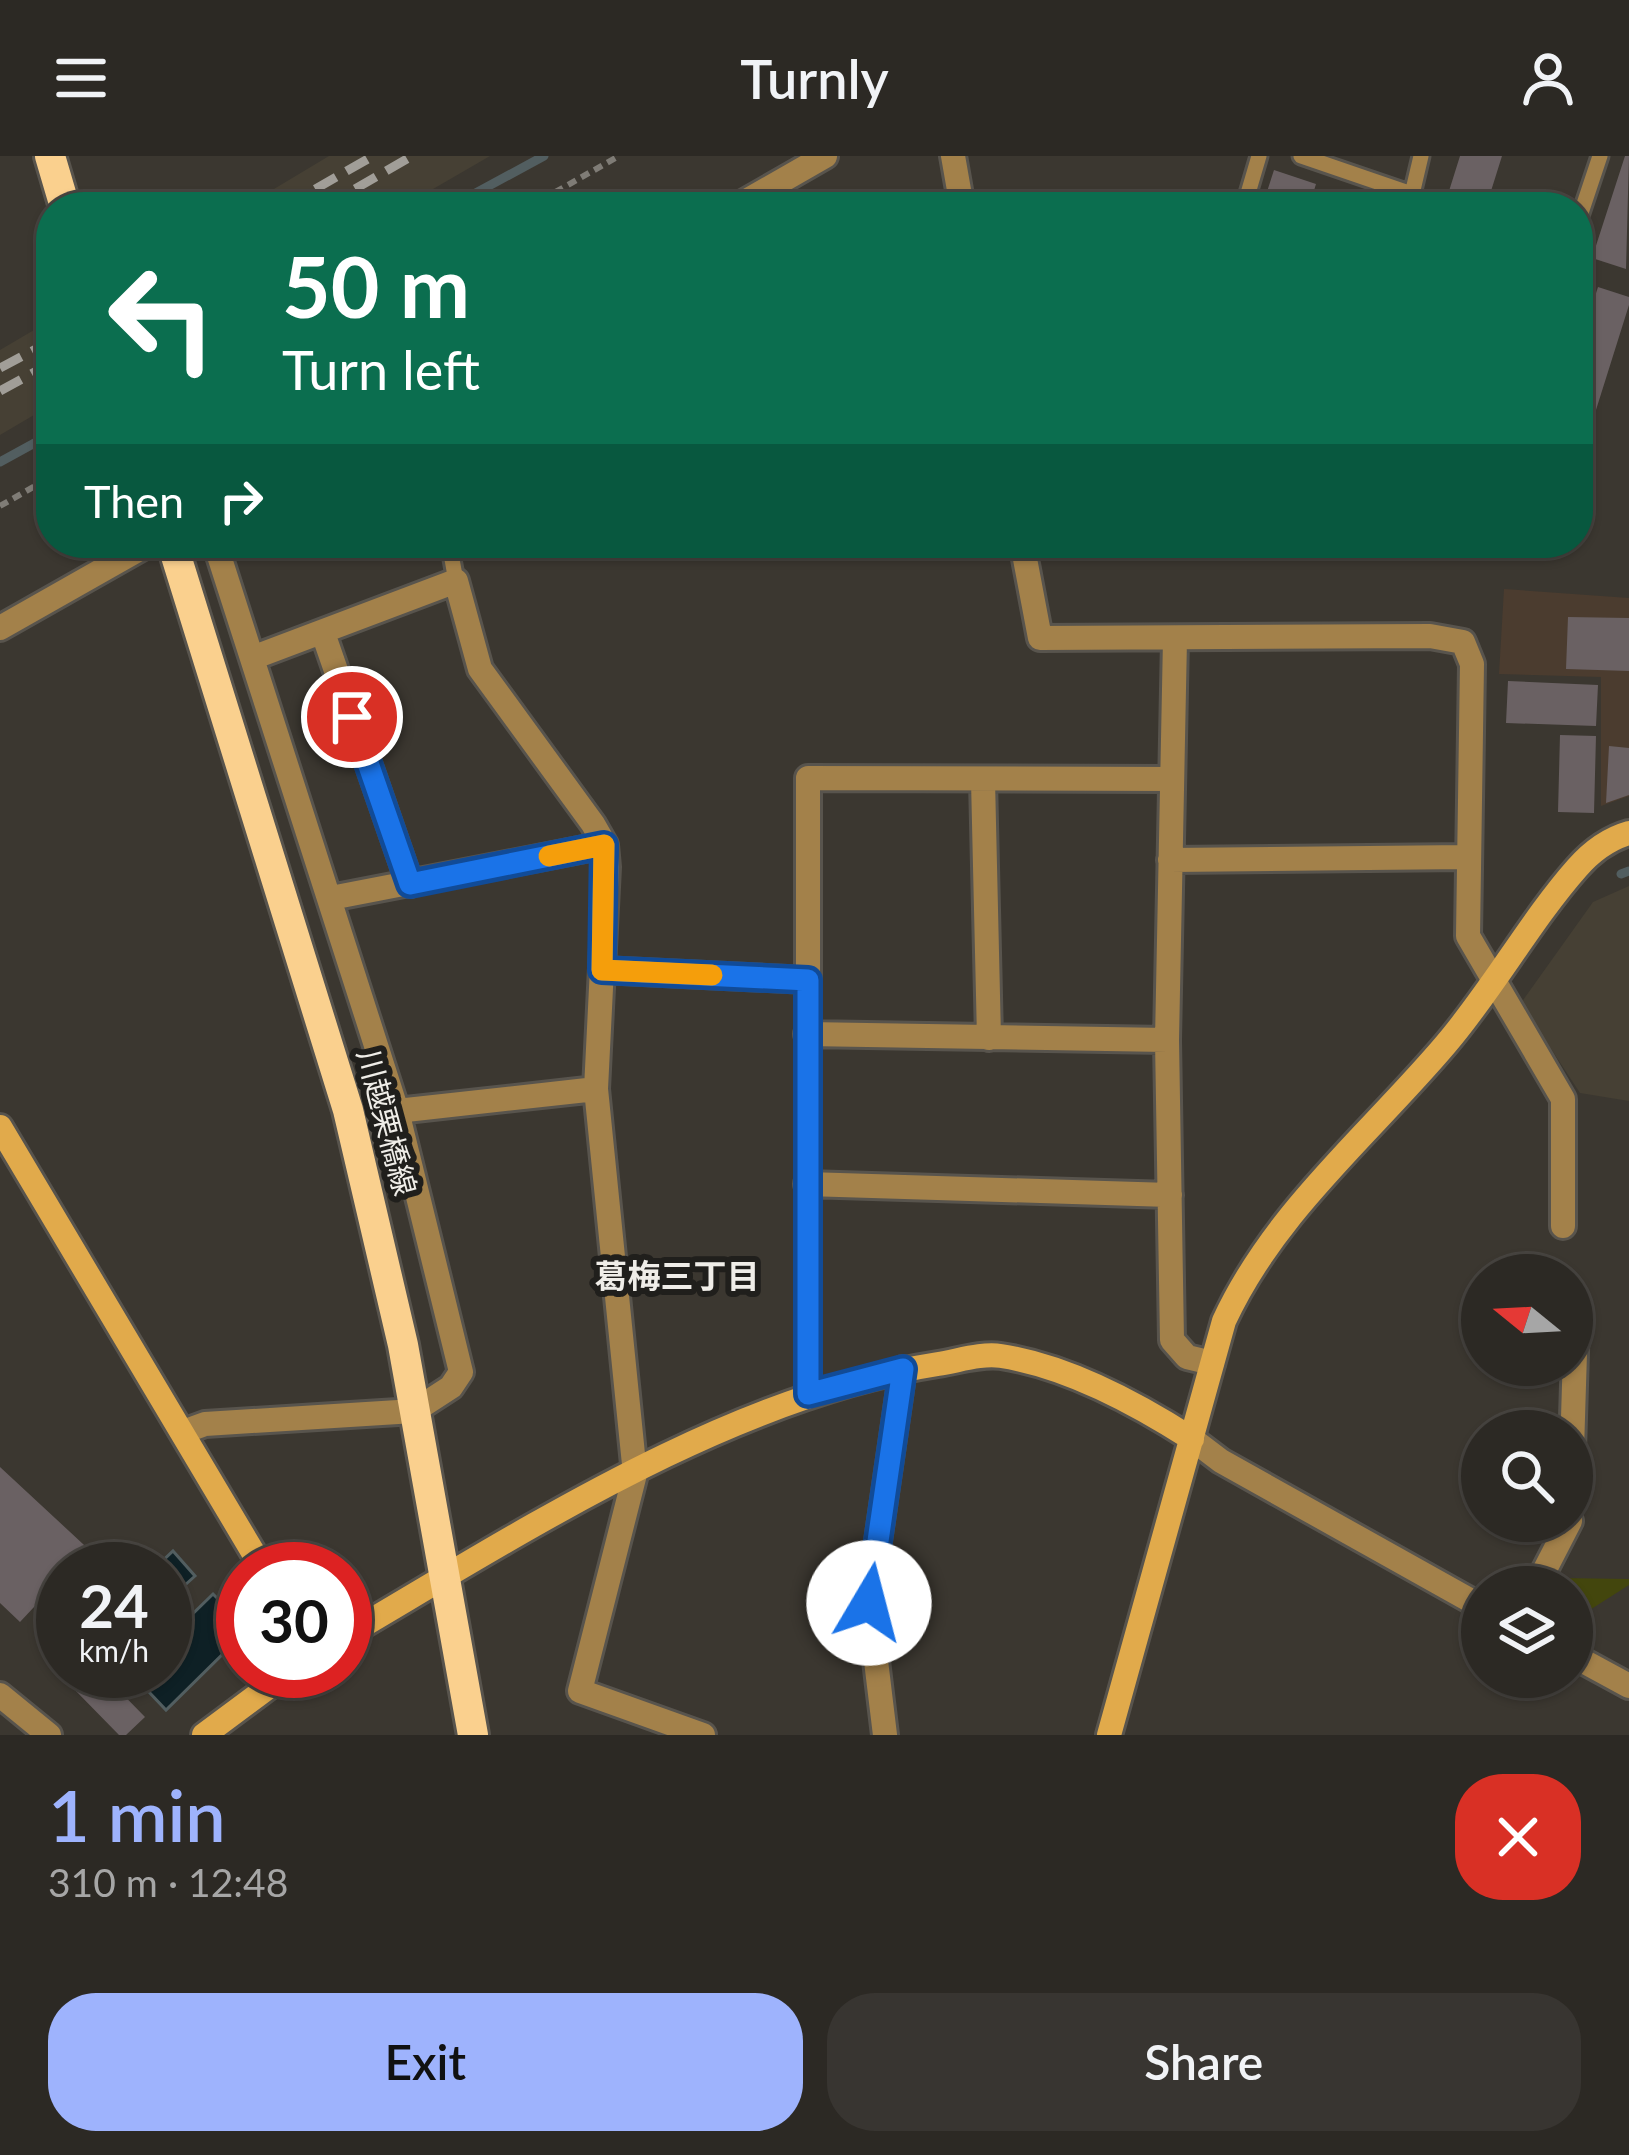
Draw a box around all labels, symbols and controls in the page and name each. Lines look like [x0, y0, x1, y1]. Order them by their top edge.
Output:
icon: menu [48, 45, 114, 111]
icon: person [1515, 45, 1581, 111]
text: Turnly [740, 46, 889, 111]
text: 50 m [282, 235, 470, 336]
icon: left [84, 240, 240, 396]
text: Turn left [282, 337, 480, 402]
icon: right [208, 468, 274, 534]
text: Then [84, 474, 184, 528]
pin [301, 666, 403, 768]
icon: arrive [319, 684, 385, 750]
street label: 川越栗橋線 [351, 1045, 425, 1199]
north arrow [1461, 1254, 1593, 1386]
map controls [1461, 1254, 1593, 1698]
district label: 葛梅三丁目 [595, 1255, 760, 1295]
button: search [1461, 1410, 1593, 1542]
position arrow [806, 1540, 932, 1666]
speed limit sign: 30 [216, 1542, 372, 1698]
button: layers [1461, 1566, 1593, 1698]
text: 24 [79, 1569, 149, 1641]
text: km/h [79, 1632, 149, 1668]
text: 1 min [48, 1771, 226, 1857]
button: close [1455, 1774, 1581, 1900]
text: 310 m · 12:48 [48, 1859, 288, 1905]
button: Exit [48, 1993, 803, 2131]
button: Share [827, 1993, 1581, 2131]

